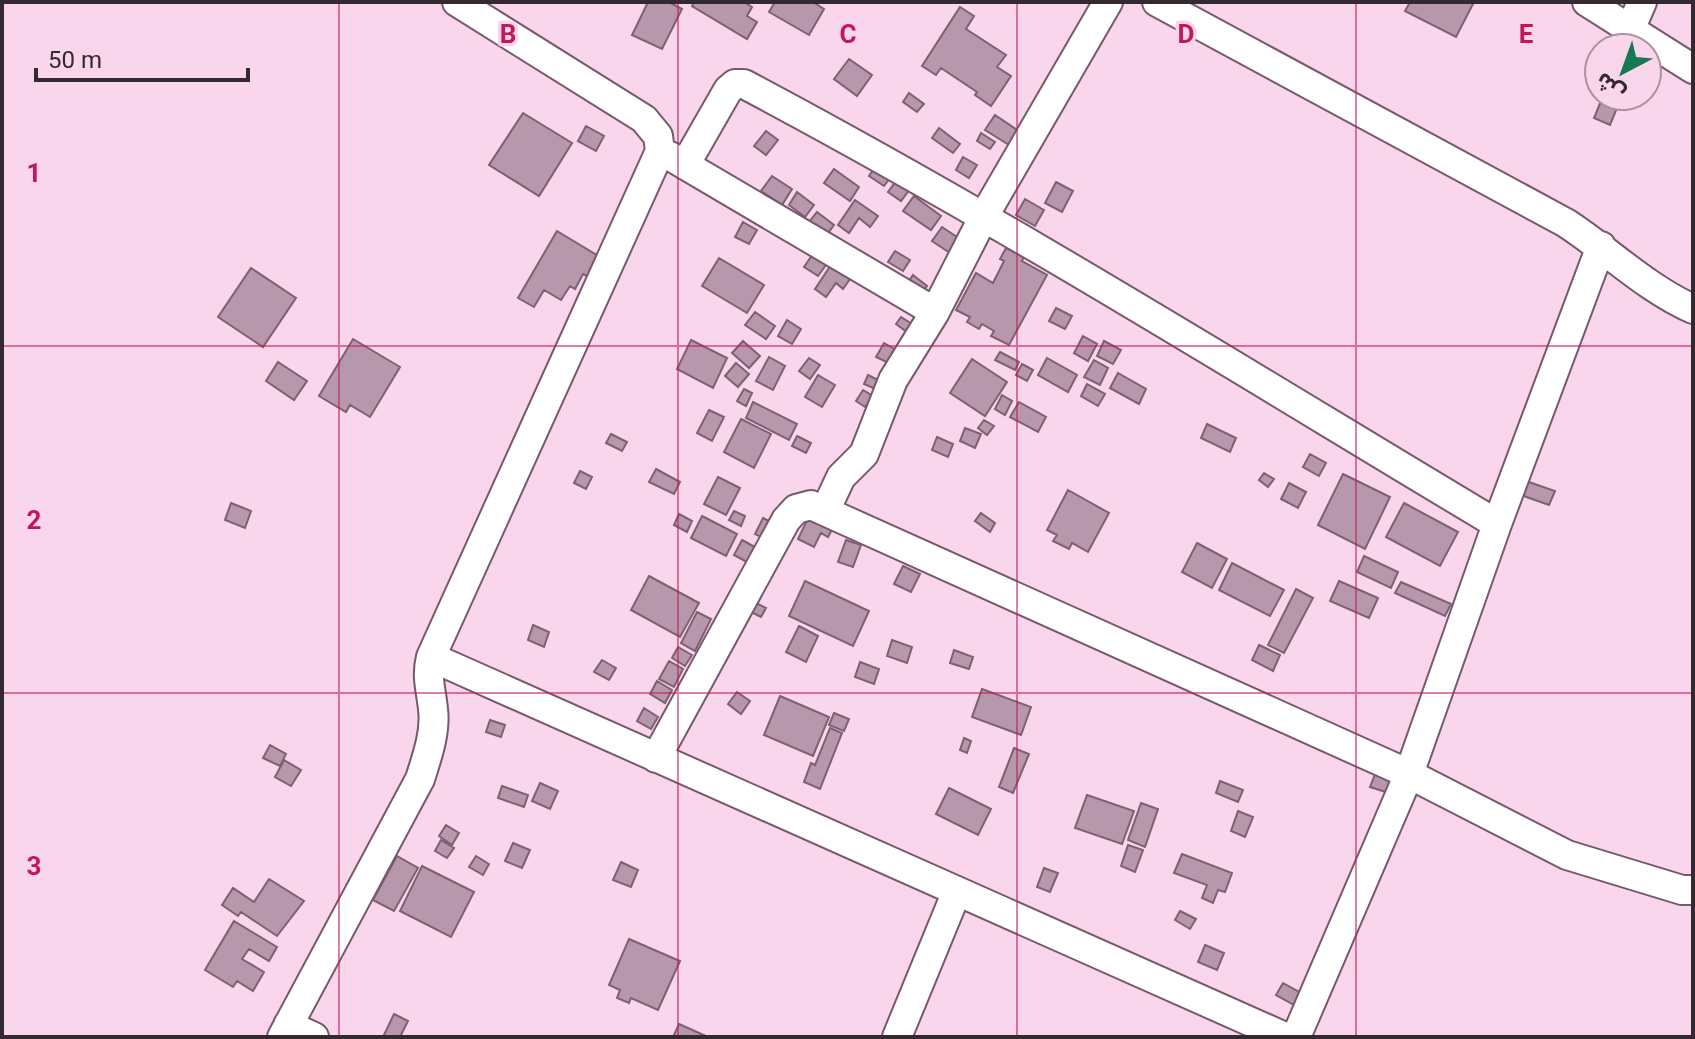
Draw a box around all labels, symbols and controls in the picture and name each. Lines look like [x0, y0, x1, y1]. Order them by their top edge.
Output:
text: B [500, 19, 516, 49]
text: C [839, 19, 857, 49]
text: D [1178, 19, 1194, 49]
text: E [1519, 19, 1534, 49]
scale bar [36, 32, 248, 82]
north arrow [1583, 32, 1663, 112]
text: 50 m [48, 46, 102, 74]
text: ش [1591, 67, 1630, 106]
text: 1 [27, 158, 41, 188]
text: 2 [27, 505, 41, 535]
text: 3 [27, 851, 41, 881]

